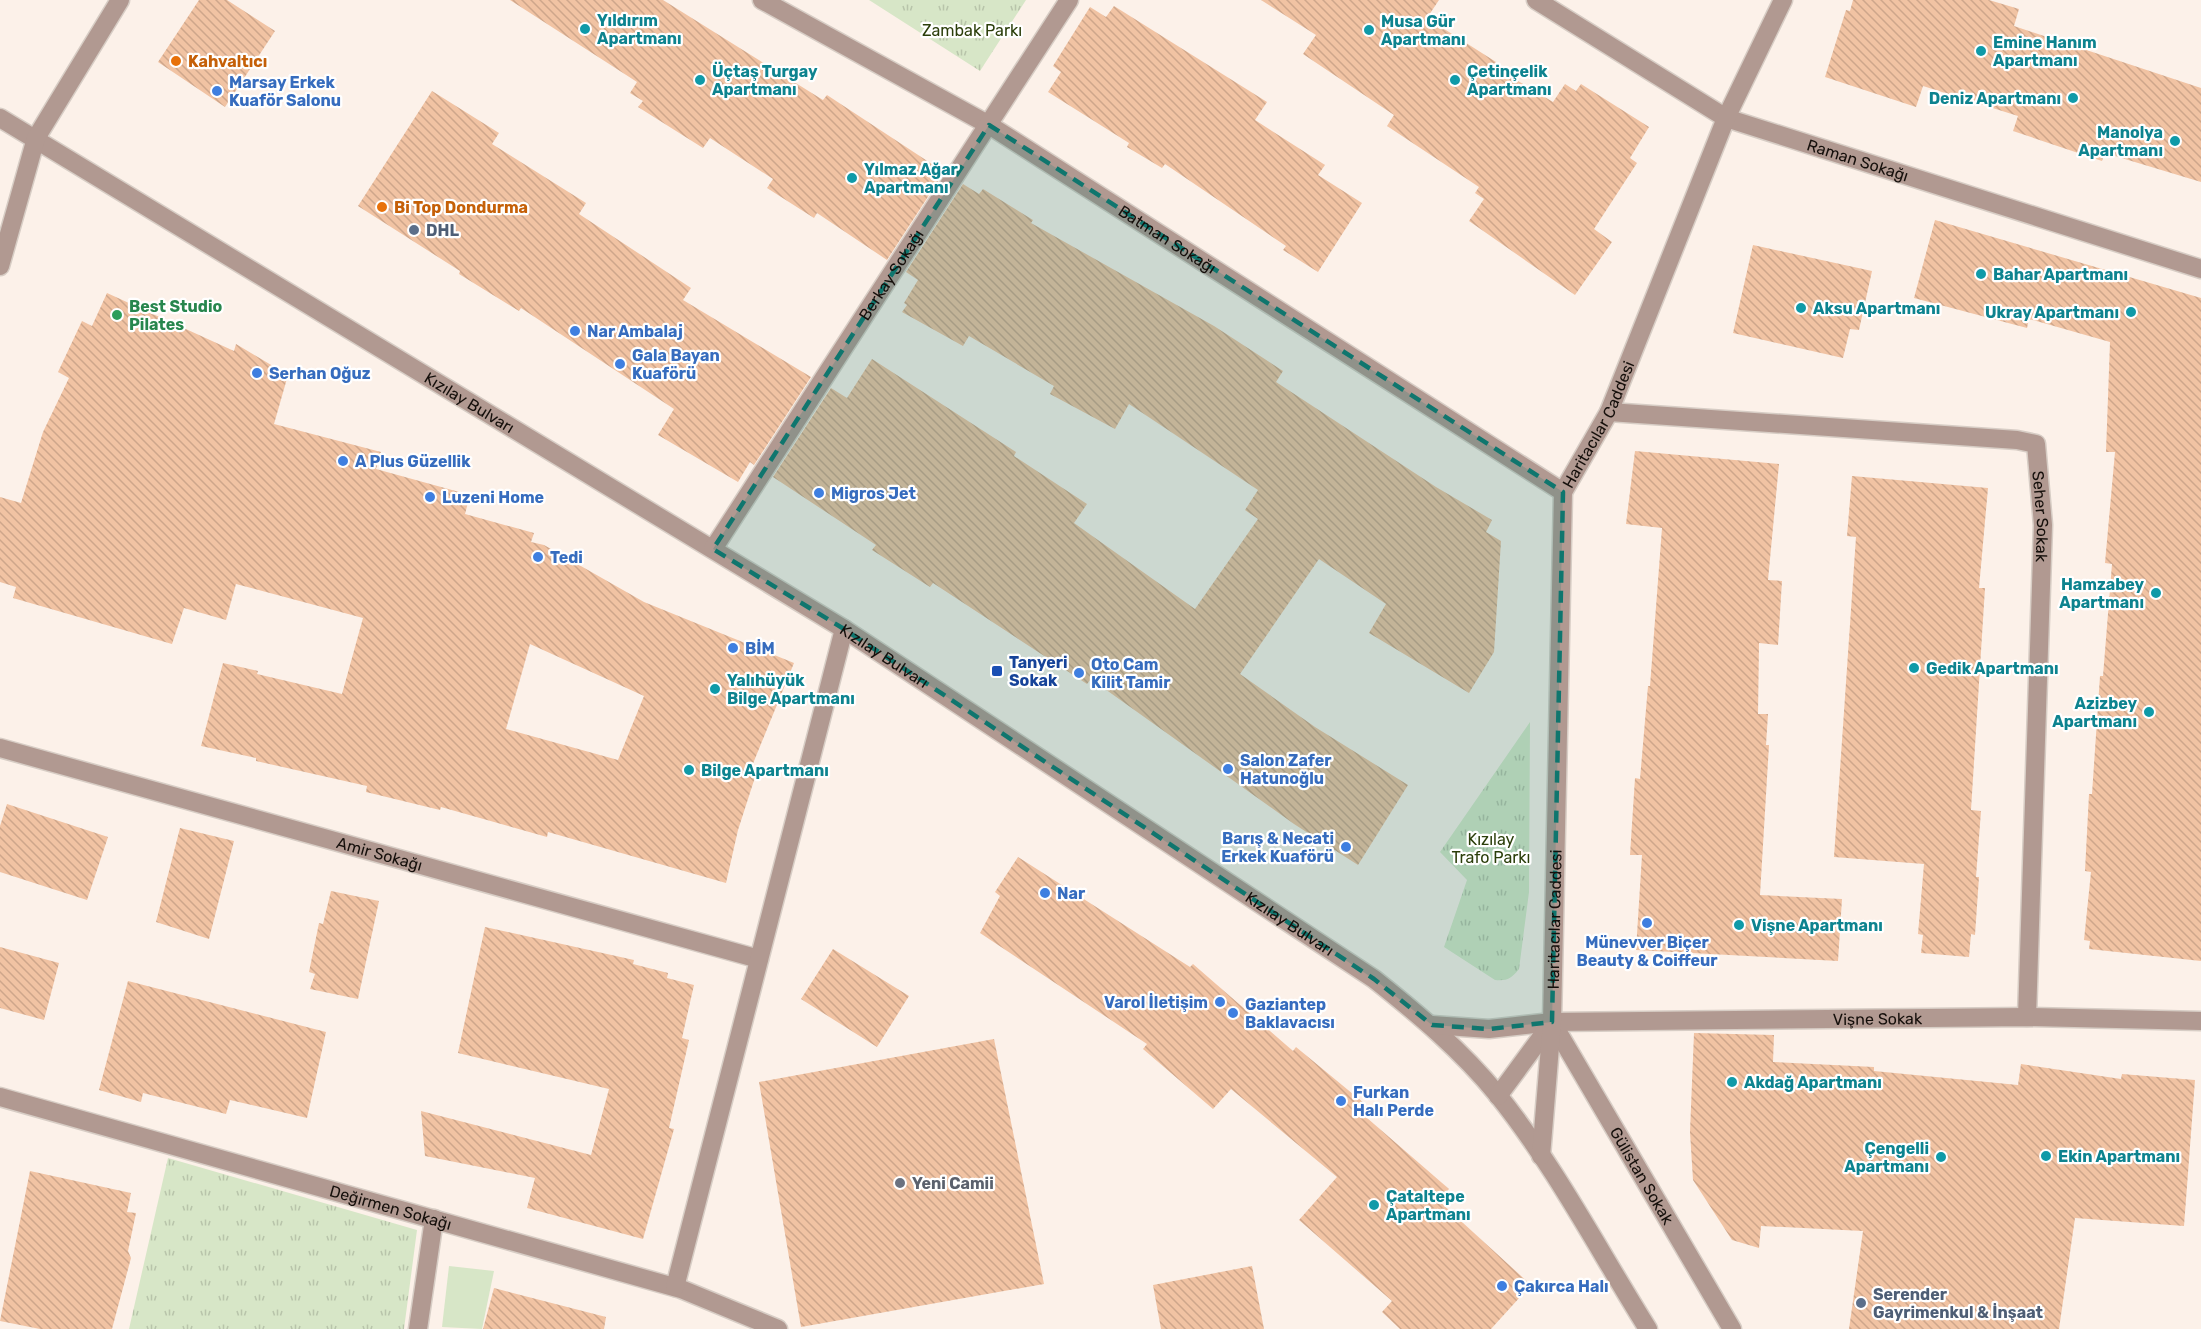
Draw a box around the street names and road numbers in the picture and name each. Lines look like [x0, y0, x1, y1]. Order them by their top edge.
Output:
street label: Raman Sokağı [1805, 135, 1911, 185]
street label: Batman Sokağı [1115, 201, 1220, 278]
street label: Berkay Sokağı [855, 226, 928, 324]
street label: Haritacılar Caddesi [1558, 358, 1638, 491]
street label: Kızılay Bulvarı [421, 368, 518, 437]
street label: Seher Sokak [2028, 470, 2052, 563]
street label: Kızılay Bulvarı [836, 620, 932, 692]
street label: Amir Sokağı [335, 833, 424, 875]
street label: Haritacılar Caddesi [1544, 849, 1566, 990]
street label: Kızılay Bulvarı [1242, 888, 1337, 960]
street label: Vişne Sokak [1833, 1009, 1923, 1029]
street label: Gülistan Sokak [1606, 1124, 1678, 1228]
street label: Değirmen Sokağı [327, 1181, 454, 1234]

